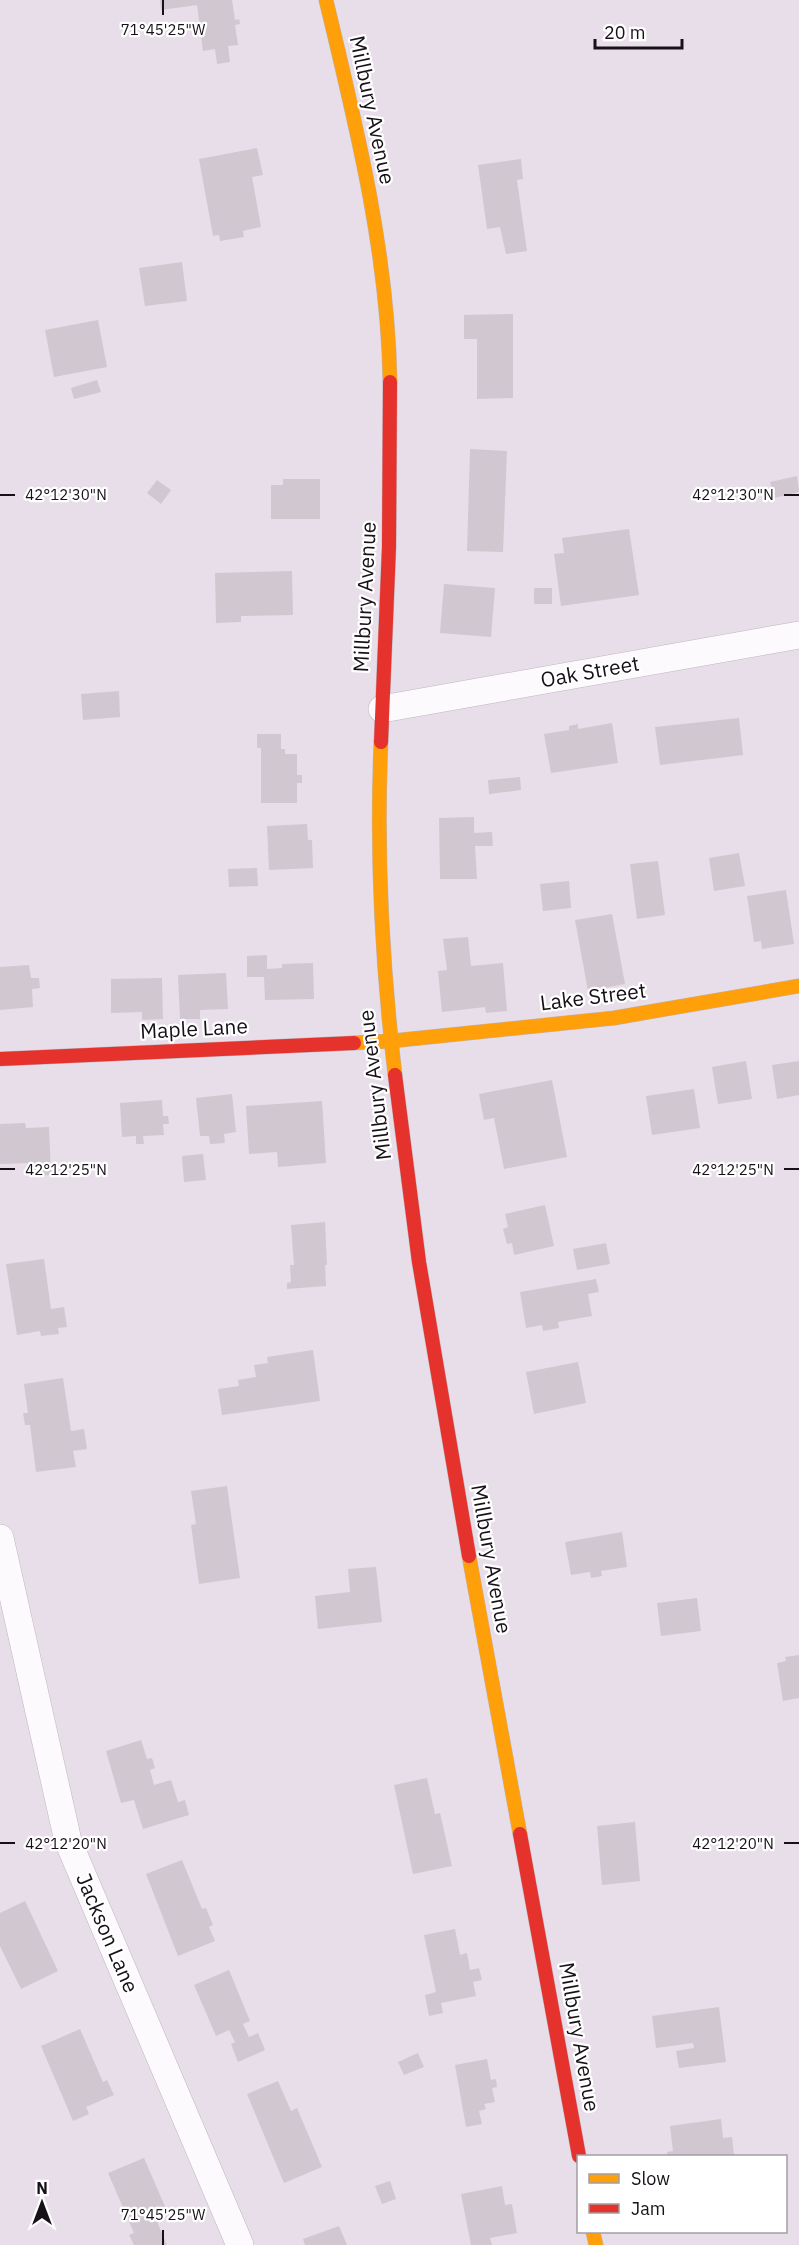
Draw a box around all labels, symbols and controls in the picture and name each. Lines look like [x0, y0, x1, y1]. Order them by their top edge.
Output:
scale bar [595, 12, 682, 50]
text: 71°45'25"W [121, 20, 206, 39]
text: 20 m [604, 21, 646, 44]
street label: Millbury Avenue [344, 33, 402, 187]
text: 42°12'30"N [25, 485, 107, 504]
text: 42°12'30"N [692, 485, 774, 504]
street label: Millbury Avenue [346, 521, 382, 673]
street label: Oak Street [538, 649, 641, 693]
street label: Lake Street [538, 976, 647, 1016]
street label: Millbury Avenue [351, 1008, 397, 1162]
street label: Maple Lane [139, 1011, 249, 1045]
text: 42°12'25"N [25, 1160, 107, 1179]
text: 42°12'25"N [692, 1160, 774, 1179]
street label: Millbury Avenue [465, 1482, 519, 1636]
text: 42°12'20"N [25, 1834, 107, 1853]
text: 42°12'20"N [692, 1834, 774, 1853]
street label: Jackson Lane [70, 1869, 146, 1997]
street label: Millbury Avenue [553, 1960, 607, 2114]
legend [577, 2155, 787, 2233]
text: Slow [631, 2167, 670, 2190]
north arrow [12, 2173, 72, 2233]
text: N [36, 2178, 48, 2198]
text: Jam [631, 2197, 666, 2220]
text: 71°45'25"W [121, 2205, 206, 2224]

